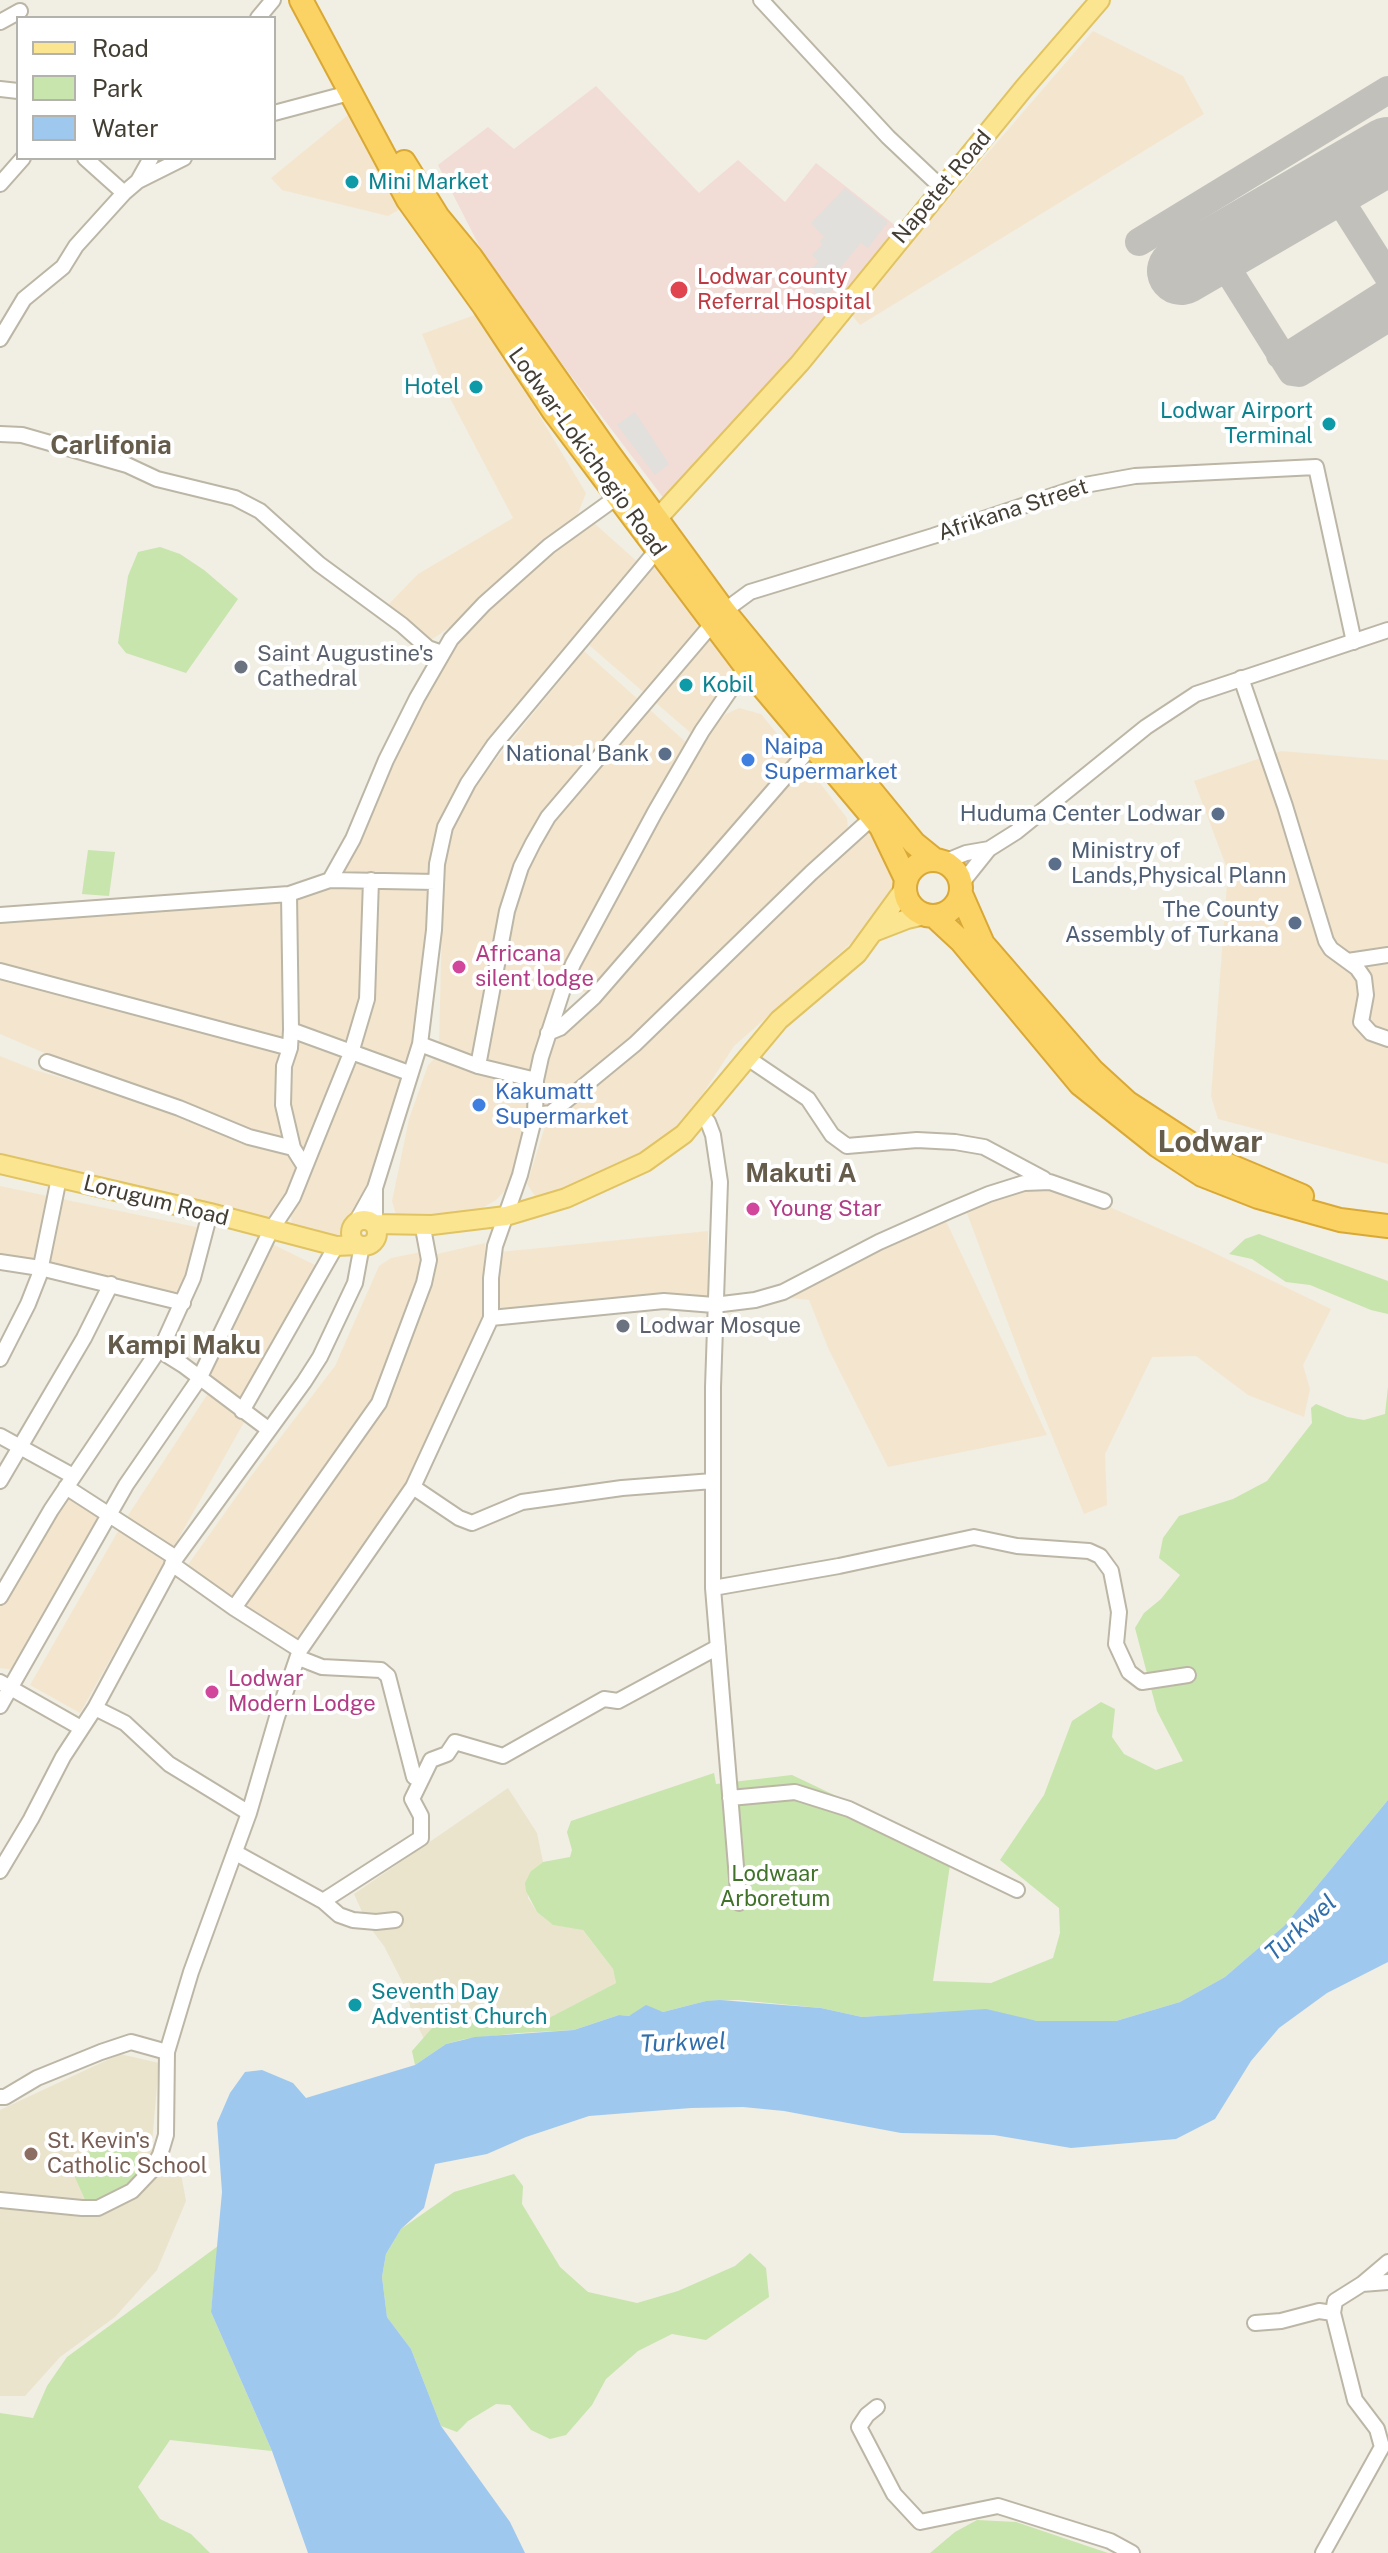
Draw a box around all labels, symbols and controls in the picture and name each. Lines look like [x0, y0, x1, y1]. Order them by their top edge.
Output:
legend [16, 16, 276, 160]
text: Road [92, 34, 149, 62]
text: Park [92, 74, 143, 102]
text: Water [92, 114, 159, 142]
street label: Napetet Road [887, 125, 997, 249]
place label: Mini Market [368, 169, 489, 195]
marker: Mini Market [343, 173, 361, 191]
place label: Lodwar county Referral Hospital [697, 264, 872, 316]
marker: Lodwar county Referral Hospital [668, 279, 690, 301]
street label: Lodwar-Lokichogio Road [503, 343, 671, 561]
place label: Hotel [404, 374, 460, 400]
marker: Hotel [467, 378, 485, 396]
place label: Lodwar Airport Terminal [1160, 398, 1313, 450]
marker: Lodwar Airport Terminal [1320, 415, 1338, 433]
district label: Carlifonia [50, 430, 172, 462]
street label: Afrikana Street [935, 473, 1091, 547]
place label: Saint Augustine's Cathedral [257, 641, 433, 692]
marker: Saint Augustine's Cathedral [232, 658, 250, 676]
place label: Kobil [702, 672, 754, 698]
marker: Kobil [677, 676, 695, 694]
place label: Naipa Supermarket [764, 734, 898, 786]
place label: National Bank [506, 741, 649, 767]
marker: National Bank [656, 745, 674, 763]
marker: Naipa Supermarket [739, 751, 757, 769]
place label: Huduma Center Lodwar [960, 801, 1202, 827]
marker: Huduma Center Lodwar [1209, 805, 1227, 823]
place label: Ministry of Lands,Physical Plann [1071, 838, 1286, 890]
marker: Ministry of Lands,Physical Plann [1046, 855, 1064, 873]
place label: The County Assembly of Turkana [1065, 897, 1279, 948]
marker: The County Assembly of Turkana [1286, 914, 1304, 932]
place label: Africana silent lodge [475, 941, 594, 992]
marker: Africana silent lodge [450, 958, 468, 976]
place label: Kakumatt Supermarket [495, 1079, 629, 1130]
marker: Kakumatt Supermarket [470, 1096, 488, 1114]
district label: Lodwar [1157, 1125, 1263, 1161]
district label: Makuti A [745, 1158, 857, 1190]
street label: Lorugum Road [81, 1170, 231, 1232]
place label: Young Star [769, 1196, 882, 1222]
marker: Young Star [744, 1200, 762, 1218]
place label: Lodwar Mosque [639, 1313, 801, 1339]
marker: Lodwar Mosque [614, 1317, 632, 1335]
district label: Kampi Maku [107, 1330, 261, 1362]
place label: Lodwar Modern Lodge [228, 1666, 376, 1718]
marker: Lodwar Modern Lodge [203, 1683, 221, 1701]
park label: Lodwaar Arboretum [720, 1861, 830, 1912]
water label: Turkwel [1259, 1889, 1343, 1967]
place label: Seventh Day Adventist Church [371, 1979, 547, 2030]
marker: Seventh Day Adventist Church [346, 1996, 364, 2014]
water label: Turkwel [640, 2027, 726, 2059]
place label: St. Kevin's Catholic School [47, 2128, 207, 2180]
marker: St. Kevin's Catholic School [22, 2145, 40, 2163]

